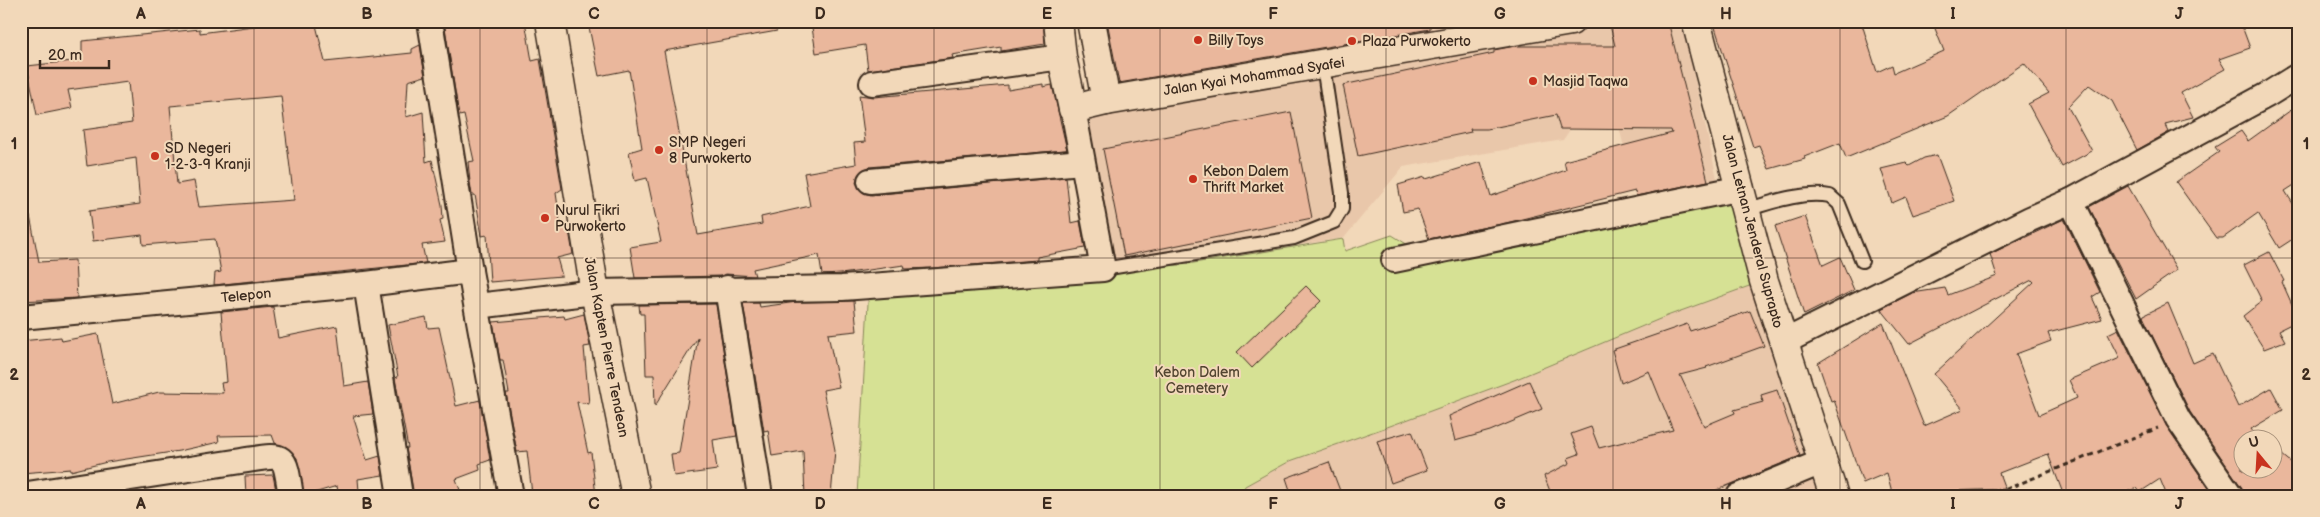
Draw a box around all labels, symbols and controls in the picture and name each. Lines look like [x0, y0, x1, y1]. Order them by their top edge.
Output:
text: A [135, 5, 146, 24]
text: B [361, 5, 373, 24]
text: C [588, 5, 600, 24]
text: D [814, 5, 826, 24]
text: E [1042, 5, 1052, 24]
text: F [1268, 5, 1278, 24]
text: G [1494, 5, 1506, 24]
text: H [1720, 5, 1732, 24]
text: I [1950, 5, 1956, 24]
text: J [2175, 5, 2184, 24]
place label: Billy Toys [1208, 32, 1264, 49]
place label: Plaza Purwokerto [1362, 33, 1471, 50]
marker: Billy Toys [1192, 34, 1204, 46]
marker: Plaza Purwokerto [1346, 35, 1358, 47]
scale bar [40, 38, 109, 70]
text: 20 m [48, 46, 82, 65]
street label: Jalan Kyai Mohammad Syafei [1162, 54, 1346, 99]
place label: Masjid Taqwa [1543, 73, 1628, 90]
marker: Masjid Taqwa [1527, 75, 1539, 87]
street label: Jalan Letnan Jenderal Suprapto [1718, 132, 1787, 330]
place label: SMP Negeri 8 Purwokerto [669, 134, 752, 167]
text: 1 [11, 135, 17, 154]
text: 1 [2303, 135, 2309, 154]
place label: SD Negeri 1-2-3-9 Kranji [165, 140, 251, 173]
marker: SMP Negeri 8 Purwokerto [653, 144, 665, 156]
marker: SD Negeri 1-2-3-9 Kranji [149, 150, 161, 162]
place label: Kebon Dalem Thrift Market [1203, 163, 1289, 196]
marker: Kebon Dalem Thrift Market [1187, 173, 1199, 185]
place label: Nurul Fikri Purwokerto [555, 202, 626, 235]
marker: Nurul Fikri Purwokerto [539, 212, 551, 224]
street label: Jalan Kapten Pierre Tendean [581, 255, 632, 439]
street label: Telepon [220, 284, 272, 307]
park label: Kebon Dalem Cemetery [1154, 364, 1240, 397]
text: 2 [9, 366, 19, 385]
text: 2 [2301, 366, 2311, 385]
north arrow [2232, 430, 2282, 480]
text: U [2247, 432, 2262, 452]
text: A [135, 495, 146, 514]
text: B [361, 495, 373, 514]
text: C [588, 495, 600, 514]
text: D [814, 495, 826, 514]
text: E [1042, 495, 1052, 514]
text: F [1268, 495, 1278, 514]
text: G [1494, 495, 1506, 514]
text: H [1720, 495, 1732, 514]
text: I [1950, 495, 1956, 514]
text: J [2175, 495, 2184, 514]

